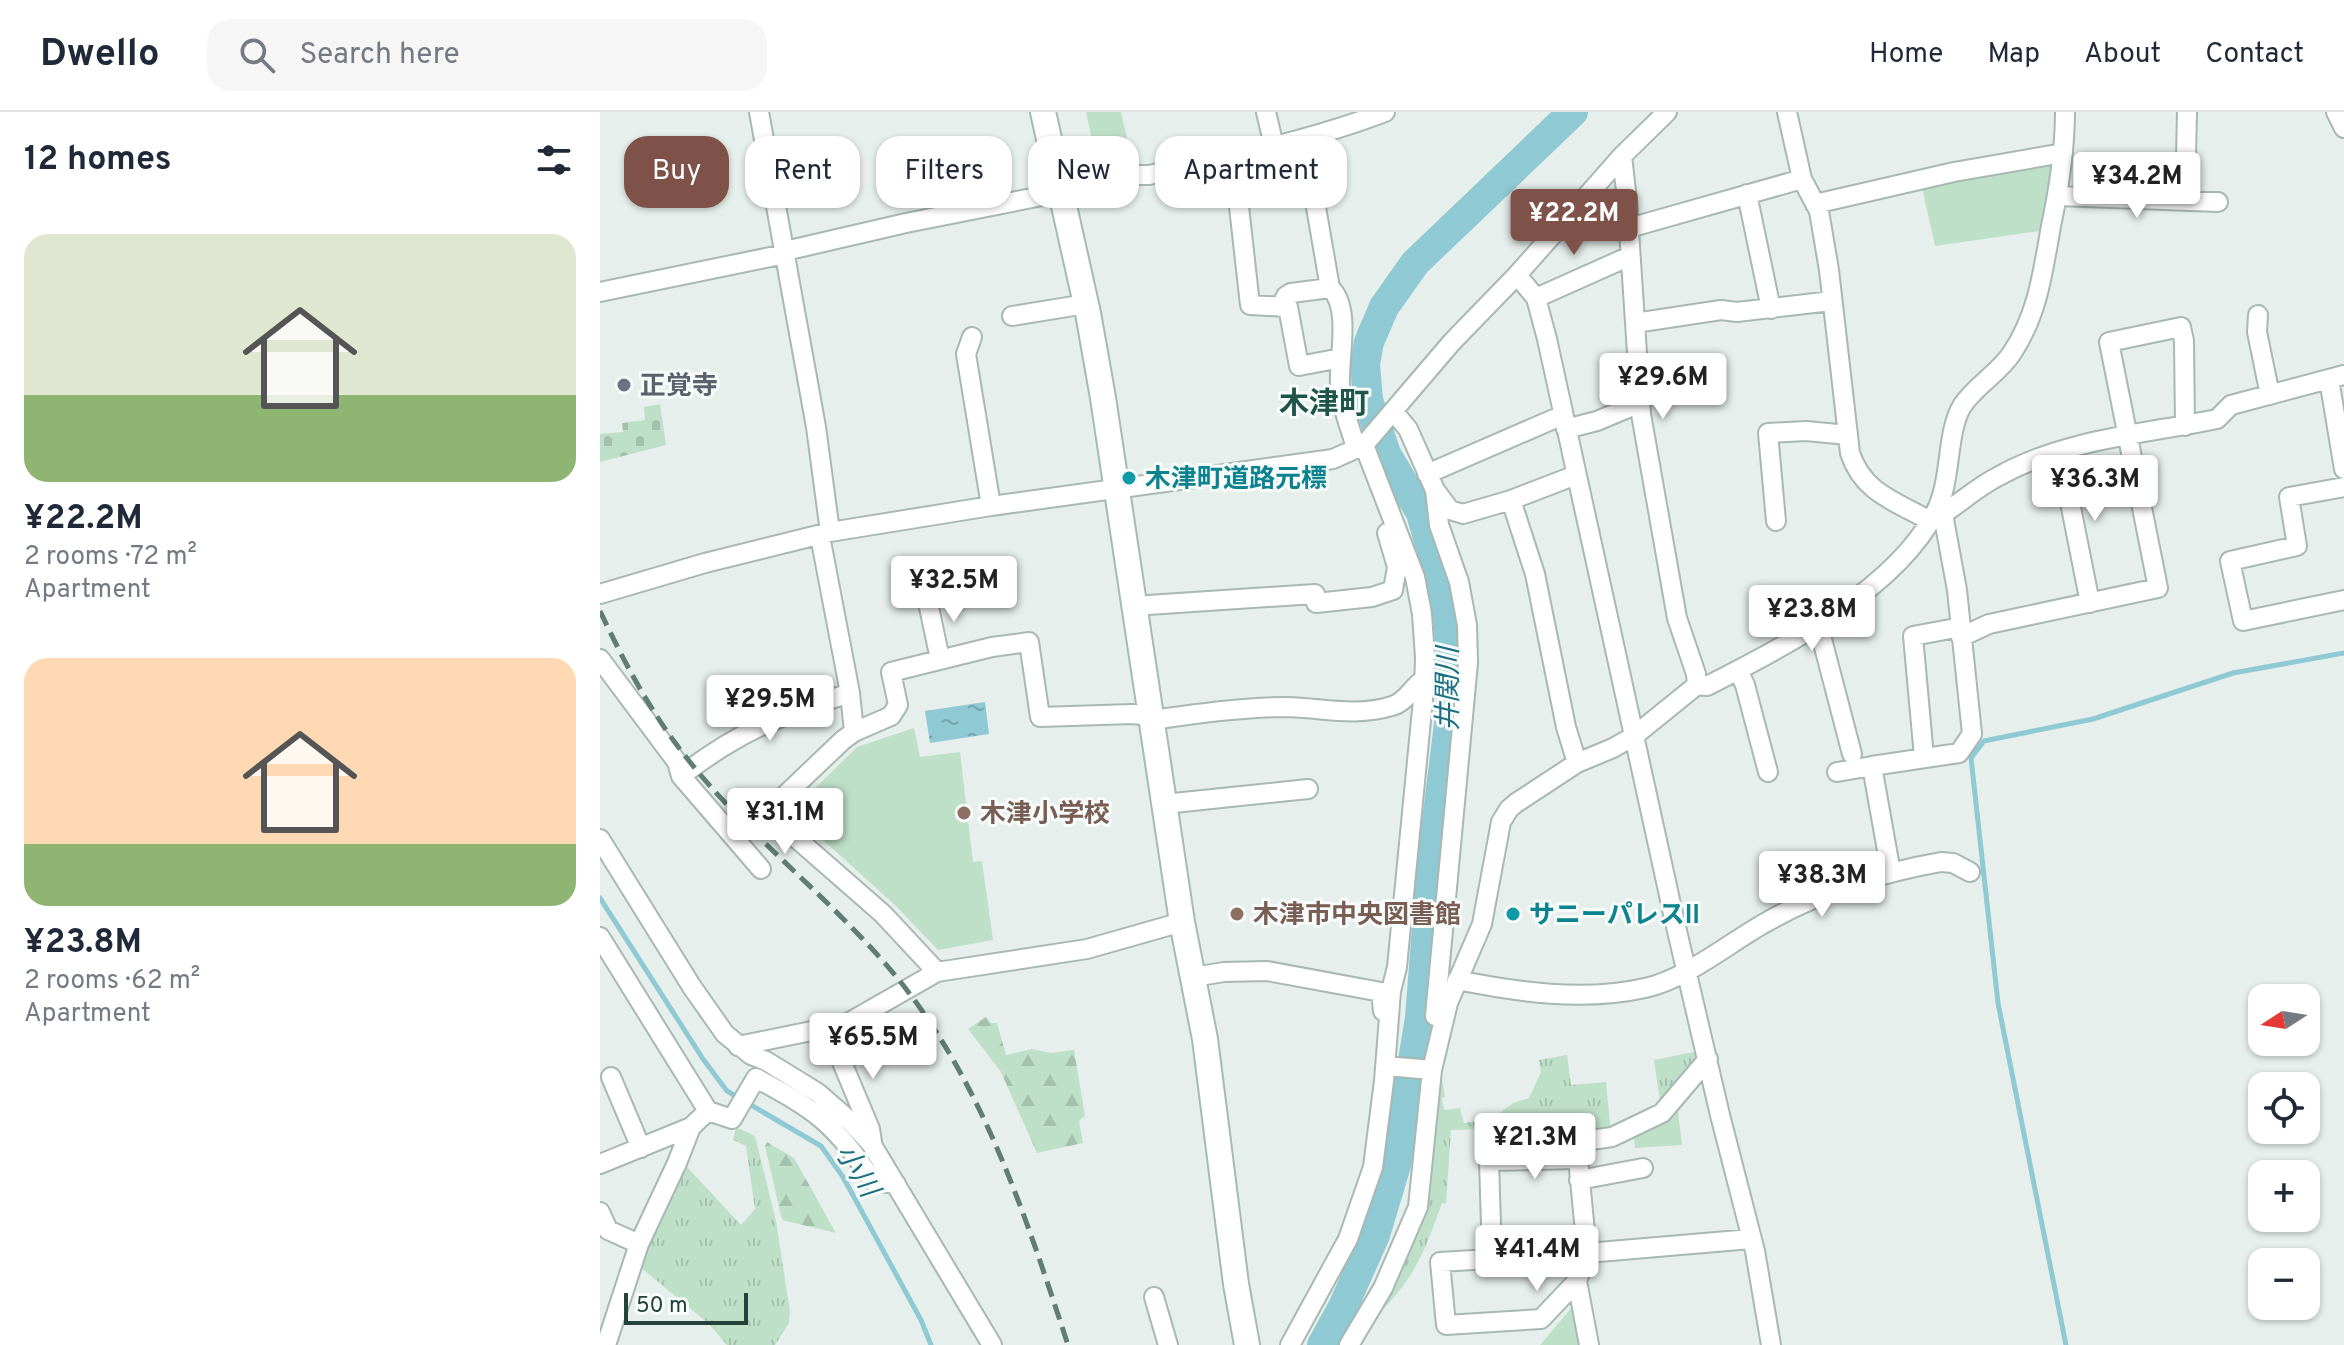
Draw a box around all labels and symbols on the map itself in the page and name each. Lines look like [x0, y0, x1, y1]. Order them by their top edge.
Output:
pin: ¥34.2M [2072, 152, 2202, 220]
pin: ¥22.2M [1509, 189, 1639, 257]
pin: ¥29.6M [1598, 353, 1728, 421]
place label: 正覚寺 [640, 371, 718, 404]
marker: 正覚寺 [615, 376, 633, 394]
district label: 木津町 [1279, 387, 1369, 424]
pin: ¥36.3M [2030, 455, 2160, 523]
place label: 木津町道路元標 [1145, 464, 1327, 497]
marker: 木津町道路元標 [1120, 469, 1138, 487]
pin: ¥32.5M [889, 556, 1019, 624]
pin: ¥23.8M [1747, 585, 1877, 653]
water label: 井関川 [1432, 644, 1468, 731]
pin: ¥29.5M [705, 675, 835, 743]
pin: ¥31.1M [720, 788, 850, 856]
place label: 木津小学校 [980, 799, 1110, 832]
marker: 木津小学校 [955, 804, 973, 822]
pin: ¥38.3M [1757, 851, 1887, 919]
place label: 木津市中央図書館 [1253, 900, 1461, 933]
place label: サニーパレスII [1529, 900, 1700, 933]
marker: 木津市中央図書館 [1228, 905, 1246, 923]
marker: サニーパレスII [1504, 905, 1522, 923]
north arrow [2248, 984, 2320, 1056]
pin: ¥65.5M [808, 1013, 938, 1081]
pin: ¥21.3M [1470, 1113, 1600, 1181]
water label: 小川 [825, 1138, 887, 1207]
pin: ¥41.4M [1472, 1225, 1602, 1293]
scale bar [624, 1289, 748, 1325]

